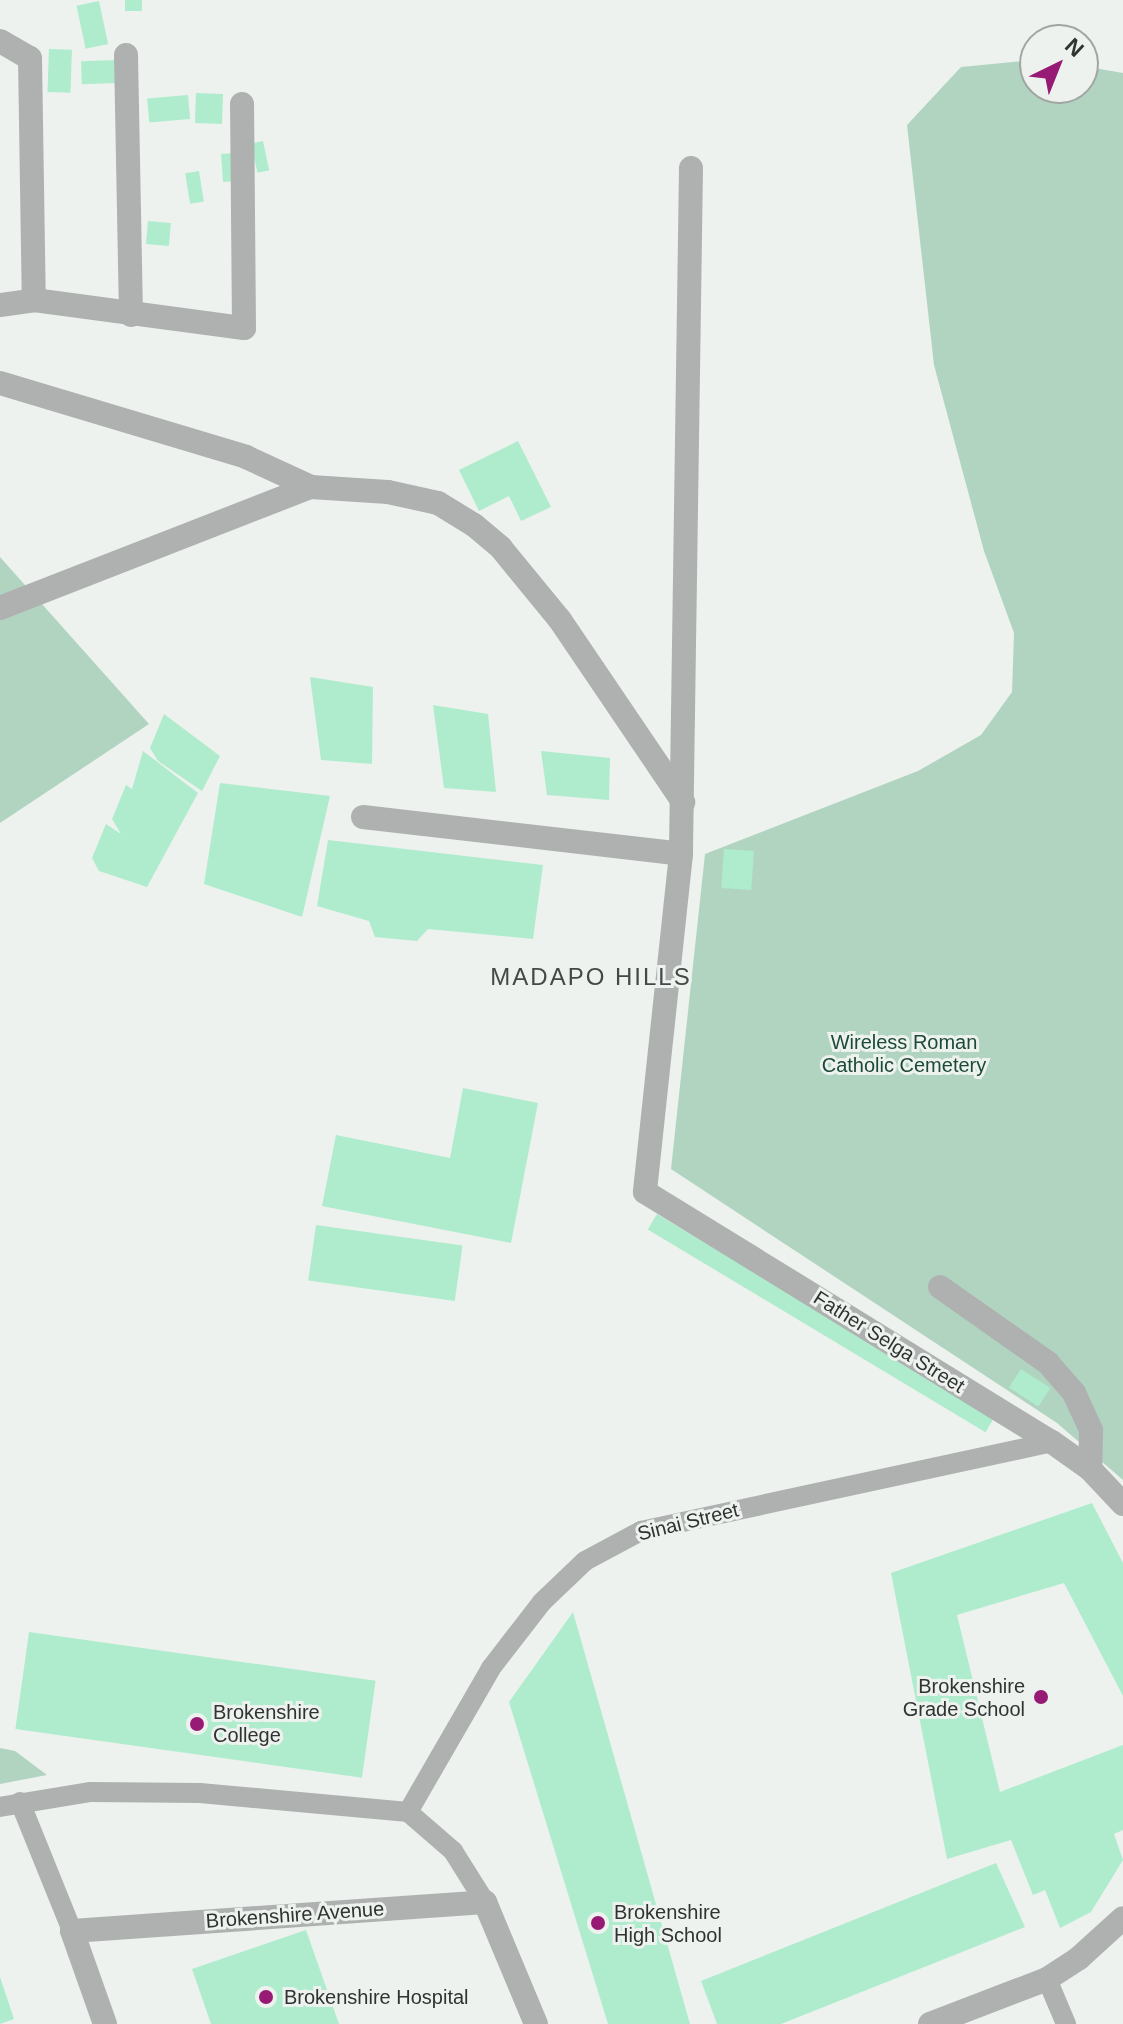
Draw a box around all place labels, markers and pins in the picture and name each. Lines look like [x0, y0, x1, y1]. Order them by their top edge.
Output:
place label: Brokenshire Grade School [903, 1674, 1025, 1721]
marker: Brokenshire Grade School [1032, 1688, 1050, 1706]
place label: Brokenshire College [213, 1700, 320, 1747]
marker: Brokenshire College [188, 1715, 206, 1733]
place label: Brokenshire High School [614, 1900, 722, 1947]
marker: Brokenshire High School [589, 1914, 607, 1932]
place label: Brokenshire Hospital [284, 1985, 469, 2009]
marker: Brokenshire Hospital [255, 1986, 277, 2008]

